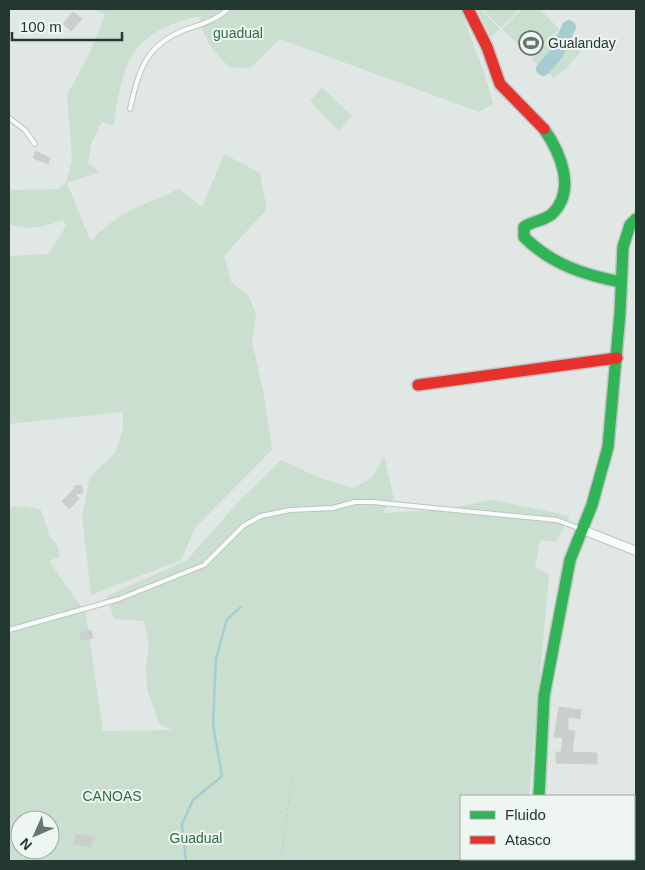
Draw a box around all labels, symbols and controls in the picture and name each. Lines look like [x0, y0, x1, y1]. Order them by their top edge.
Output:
scale bar [12, 10, 122, 42]
text: 100 m [20, 18, 62, 35]
park label: guadual [213, 25, 263, 41]
sports icon: Gualanday [518, 30, 544, 56]
place label: Gualanday [548, 35, 616, 51]
park label: CANOAS [82, 788, 142, 804]
legend [460, 795, 635, 860]
text: Fluido [505, 806, 546, 823]
north arrow [10, 810, 60, 860]
park label: Guadual [170, 830, 222, 846]
text: Atasco [505, 831, 551, 848]
text: N [17, 835, 35, 853]

